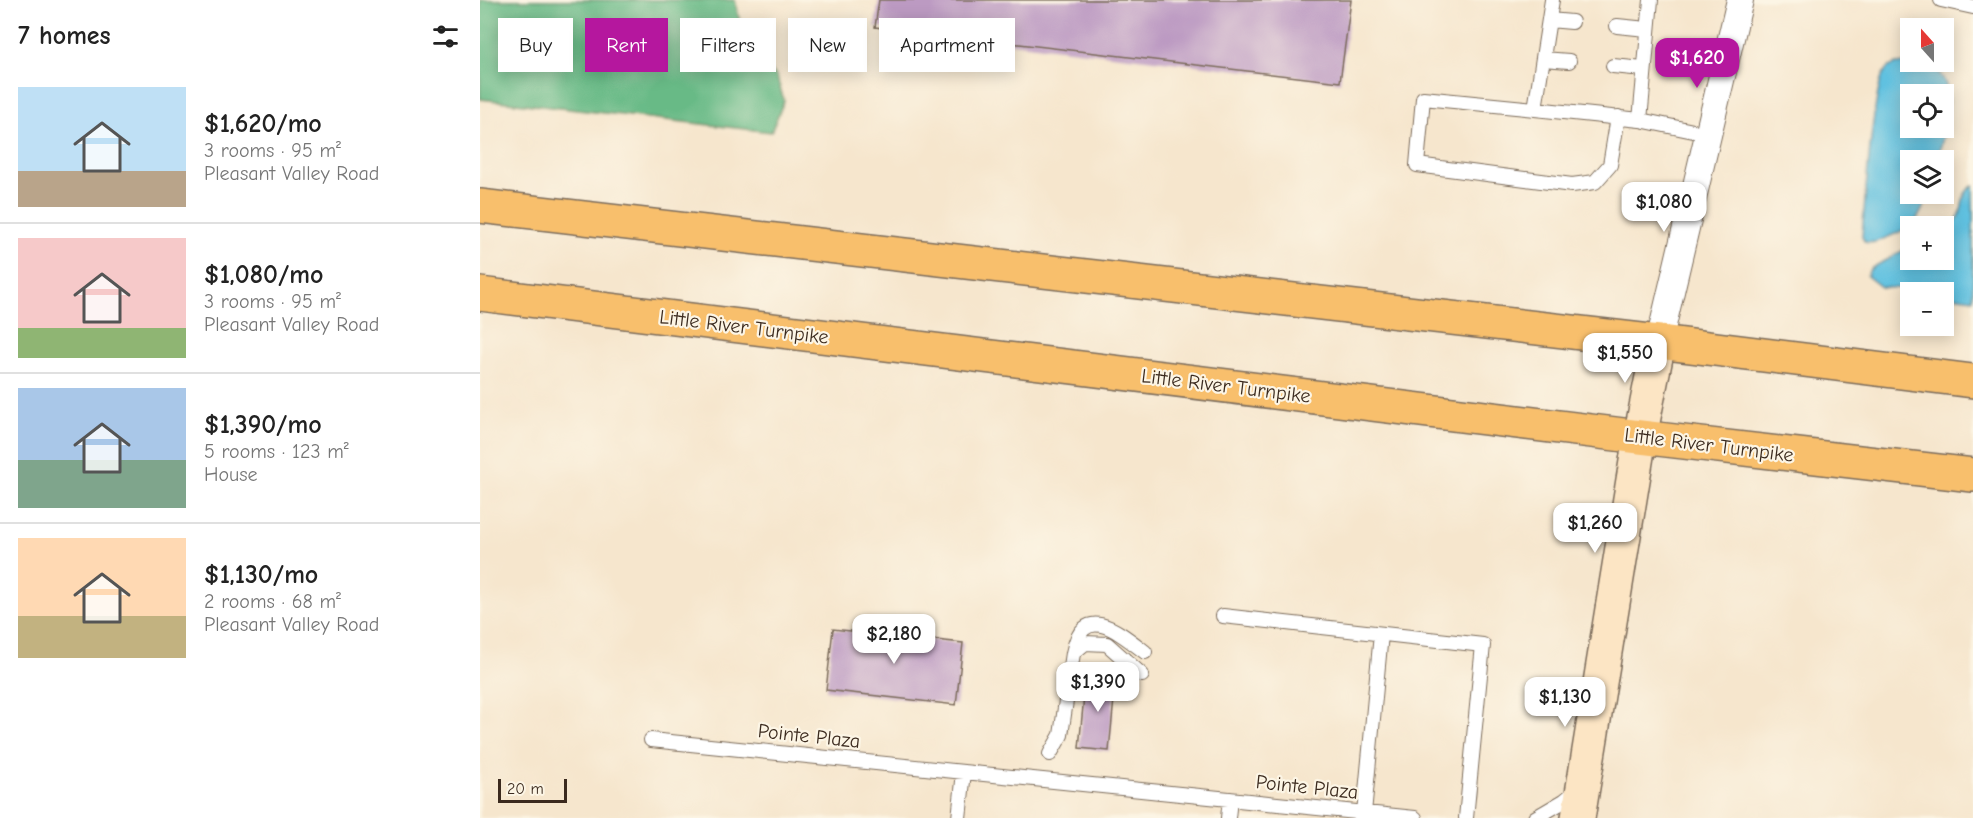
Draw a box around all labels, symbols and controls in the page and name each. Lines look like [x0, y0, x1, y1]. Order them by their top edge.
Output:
chip: Buy [498, 18, 573, 72]
chip: Rent [585, 18, 668, 72]
chip: Filters [680, 18, 776, 72]
chip: New [788, 18, 867, 72]
chip: Apartment [879, 18, 1015, 72]
north arrow [1900, 18, 1954, 72]
map controls [1900, 18, 1954, 336]
icon: filters [429, 20, 462, 53]
text: 7 homes [18, 21, 111, 51]
pin: $1,620 [1648, 38, 1746, 89]
text: $1,620 [1669, 46, 1725, 69]
button: locate [1900, 84, 1954, 138]
text: $1,620/mo [204, 109, 322, 139]
icon: home [66, 111, 138, 183]
text: 3 rooms · 95 m² [204, 139, 341, 162]
button: layers [1900, 150, 1954, 204]
text: Pleasant Valley Road [204, 162, 379, 185]
pin: $1,080 [1615, 182, 1713, 233]
text: $1,080 [1636, 190, 1692, 213]
button: + [1900, 216, 1954, 270]
text: $1,080/mo [204, 260, 323, 290]
icon: home [66, 262, 138, 334]
button: − [1900, 282, 1954, 336]
text: 3 rooms · 95 m² [204, 290, 341, 313]
street label: Little River Turnpike [658, 305, 830, 349]
text: Pleasant Valley Road [204, 313, 379, 336]
pin: $1,550 [1576, 333, 1674, 384]
text: $1,550 [1597, 341, 1653, 364]
street label: Little River Turnpike [1140, 364, 1312, 408]
text: $1,390/mo [204, 410, 322, 440]
icon: home [66, 412, 138, 484]
street label: Little River Turnpike [1623, 423, 1795, 467]
text: 5 rooms · 123 m² [204, 440, 349, 463]
text: House [204, 463, 258, 486]
pin: $1,260 [1546, 503, 1644, 554]
text: $1,260 [1567, 511, 1623, 534]
text: $1,130/mo [204, 560, 318, 590]
icon: home [66, 562, 138, 634]
text: 2 rooms · 68 m² [204, 590, 341, 613]
text: Pleasant Valley Road [204, 613, 379, 636]
pin: $2,180 [845, 614, 943, 665]
text: $2,180 [866, 622, 922, 645]
pin: $1,390 [1049, 662, 1147, 713]
text: $1,390 [1070, 670, 1126, 693]
pin: $1,130 [1516, 677, 1614, 728]
text: $1,130 [1539, 685, 1591, 708]
street label: Pointe Plaza [757, 719, 861, 753]
street label: Pointe Plaza [1255, 770, 1359, 804]
scale bar [498, 776, 567, 804]
text: 20 m [507, 780, 544, 798]

